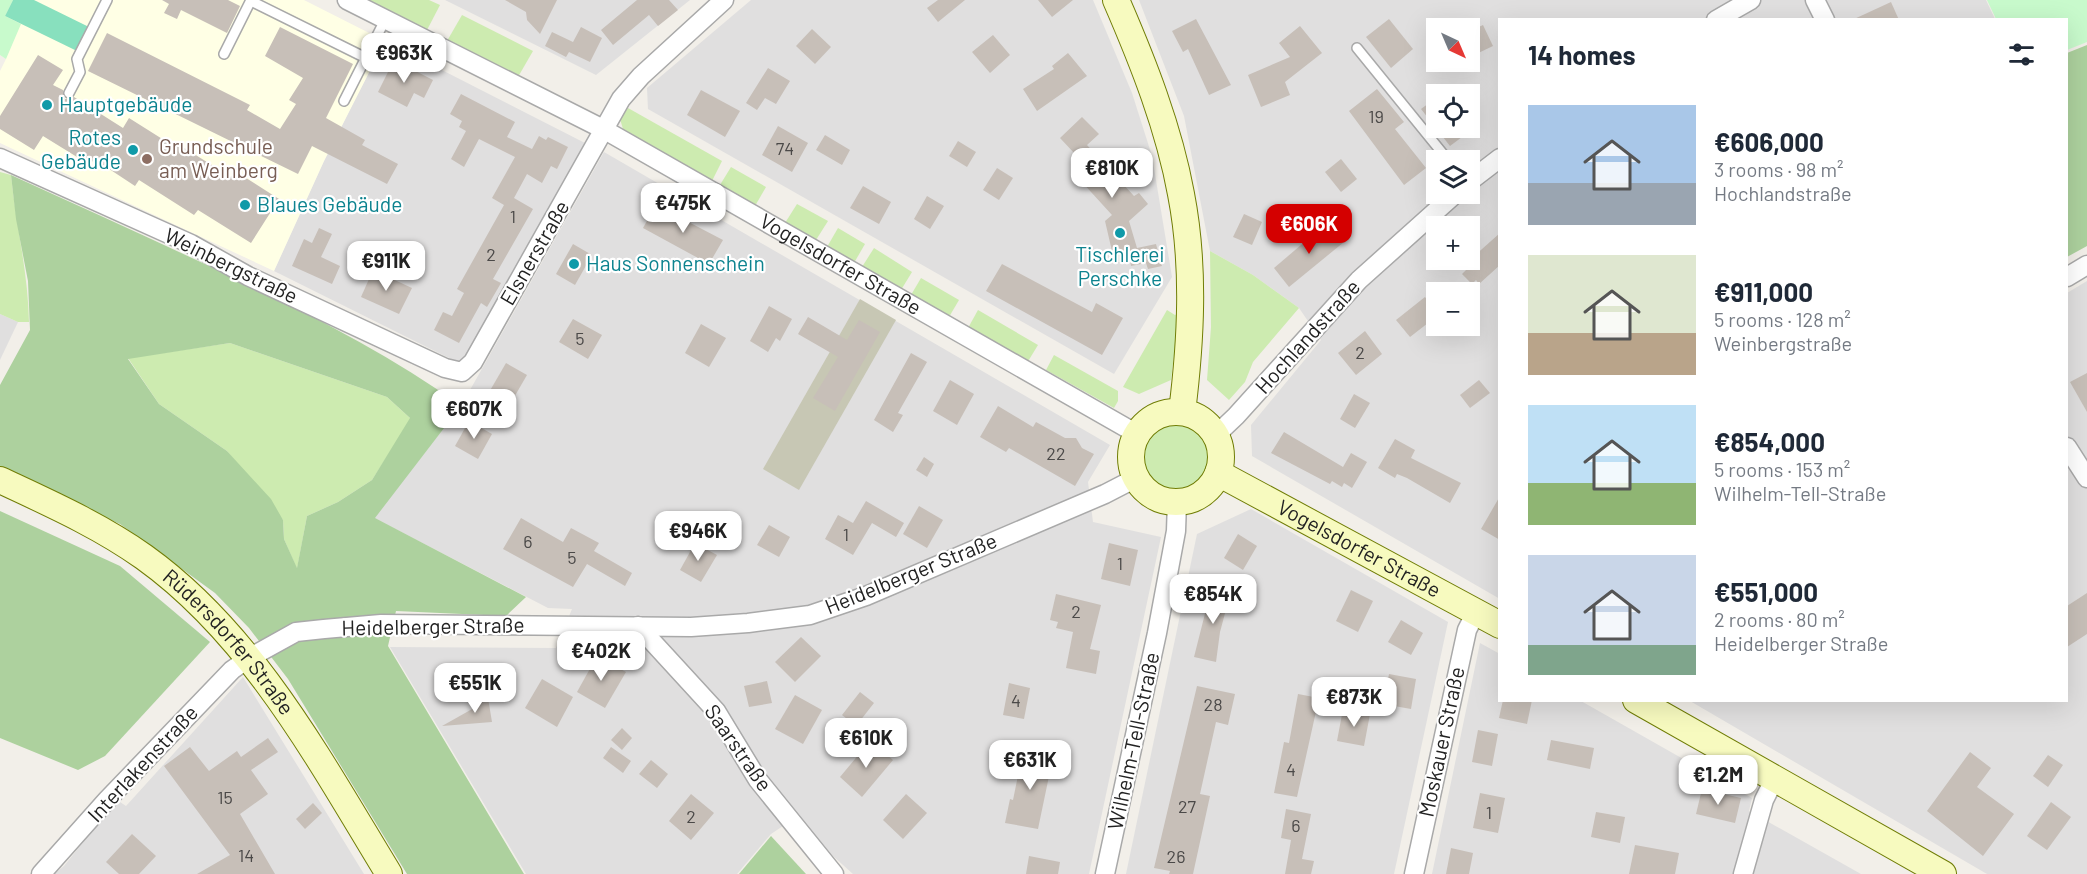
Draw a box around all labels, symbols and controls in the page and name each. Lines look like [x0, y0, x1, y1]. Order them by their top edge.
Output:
north arrow [1426, 18, 1480, 72]
map controls [1426, 18, 1480, 336]
pin: €963K [362, 33, 446, 84]
icon: filters [2005, 38, 2038, 71]
text: 14 homes [1528, 39, 1635, 70]
text: €963K [375, 40, 433, 64]
button: locate [1426, 84, 1480, 138]
place label: Hauptgebäude [59, 91, 192, 116]
marker: Hauptgebäude [40, 98, 54, 112]
house number: 19 [1368, 105, 1384, 127]
place label: Rotes Gebäude [41, 124, 121, 173]
text: €606,000 [1714, 126, 1824, 157]
icon: home [1576, 129, 1648, 201]
place label: Grundschule am Weinberg [159, 133, 278, 182]
house number: 74 [776, 137, 794, 159]
marker: Rotes Gebäude [126, 143, 140, 157]
pin: €810K [1070, 148, 1154, 199]
button: layers [1426, 150, 1480, 204]
marker: Grundschule am Weinberg [140, 152, 154, 166]
text: €810K [1085, 155, 1139, 179]
text: 3 rooms · 98 m² [1714, 157, 1844, 181]
text: Hochlandstraße [1714, 181, 1852, 205]
pin: €475K [641, 183, 725, 234]
text: €475K [655, 190, 711, 214]
place label: Blaues Gebäude [257, 191, 402, 216]
street label: Elsnerstraße [494, 196, 574, 309]
marker: Blaues Gebäude [238, 198, 252, 212]
pin: €606K [1267, 204, 1351, 255]
house number: 1 [510, 205, 516, 227]
street label: Vogelsdorfer Straße [756, 207, 926, 319]
text: €606K [1280, 211, 1338, 235]
button: + [1426, 216, 1480, 270]
street label: Weinbergstraße [161, 222, 302, 308]
marker: Tischlerei Perschke [1113, 226, 1127, 240]
pin: €911K [344, 241, 428, 292]
place label: Tischlerei Perschke [1075, 241, 1165, 290]
house number: 2 [486, 243, 496, 265]
text: €911K [361, 248, 411, 272]
place label: Haus Sonnenschein [586, 250, 765, 275]
marker: Haus Sonnenschein [567, 257, 581, 271]
street label: Hochlandstraße [1249, 274, 1365, 398]
text: €911,000 [1714, 276, 1813, 307]
icon: home [1576, 279, 1648, 351]
button: − [1426, 282, 1480, 336]
text: 5 rooms · 128 m² [1714, 307, 1851, 331]
house number: 5 [575, 327, 585, 349]
text: Weinbergstraße [1714, 331, 1852, 355]
house number: 2 [1355, 341, 1365, 363]
pin: €607K [432, 389, 516, 440]
text: €607K [445, 396, 503, 420]
text: €854,000 [1714, 426, 1825, 457]
icon: home [1576, 429, 1648, 501]
house number: 22 [1046, 442, 1066, 464]
text: 5 rooms · 153 m² [1714, 457, 1850, 481]
text: Wilhelm-Tell-Straße [1714, 481, 1886, 505]
street label: Vogelsdorfer Straße [1274, 493, 1446, 602]
pin: €946K [656, 511, 740, 562]
text: €946K [669, 518, 727, 542]
house number: 1 [843, 523, 849, 545]
street label: Heidelberger Straße [821, 527, 1000, 618]
house number: 6 [523, 530, 533, 552]
house number: 5 [567, 546, 577, 568]
house number: 1 [1117, 552, 1123, 574]
street label: Rüdersdorfer Straße [159, 563, 300, 719]
pin: €854K [1171, 574, 1255, 625]
text: €551,000 [1714, 576, 1818, 607]
icon: home [1576, 579, 1648, 651]
text: €854K [1184, 581, 1242, 605]
house number: 2 [1071, 600, 1081, 622]
text: 2 rooms · 80 m² [1714, 607, 1845, 631]
street label: Heidelberger Straße [341, 611, 525, 640]
pin: €402K [559, 631, 643, 682]
text: Heidelberger Straße [1714, 631, 1888, 655]
text: €402K [571, 638, 631, 662]
street label: Wilhelm-Tell-Straße [1101, 650, 1164, 832]
pin: €551K [433, 663, 517, 714]
street label: Moskauer Straße [1412, 664, 1469, 819]
text: €551K [448, 670, 502, 694]
pin: €873K [1312, 677, 1396, 728]
text: €873K [1326, 684, 1382, 708]
house number: 4 [1011, 689, 1021, 711]
house number: 28 [1203, 693, 1223, 715]
street label: Saarstraße [700, 699, 778, 795]
street label: Interlakenstraße [82, 700, 202, 826]
pin: €610K [824, 718, 908, 769]
text: €610K [839, 725, 893, 749]
pin: €631K [988, 740, 1072, 791]
text: €631K [1003, 747, 1057, 771]
pin: €1.2M [1676, 755, 1760, 806]
house number: 4 [1286, 758, 1296, 780]
text: €1.2M [1693, 762, 1743, 786]
house number: 15 [217, 786, 233, 808]
house number: 27 [1178, 795, 1197, 817]
house number: 1 [1486, 801, 1492, 823]
house number: 2 [686, 805, 696, 827]
house number: 6 [1291, 814, 1301, 836]
house number: 14 [238, 844, 254, 866]
house number: 26 [1167, 845, 1185, 867]

